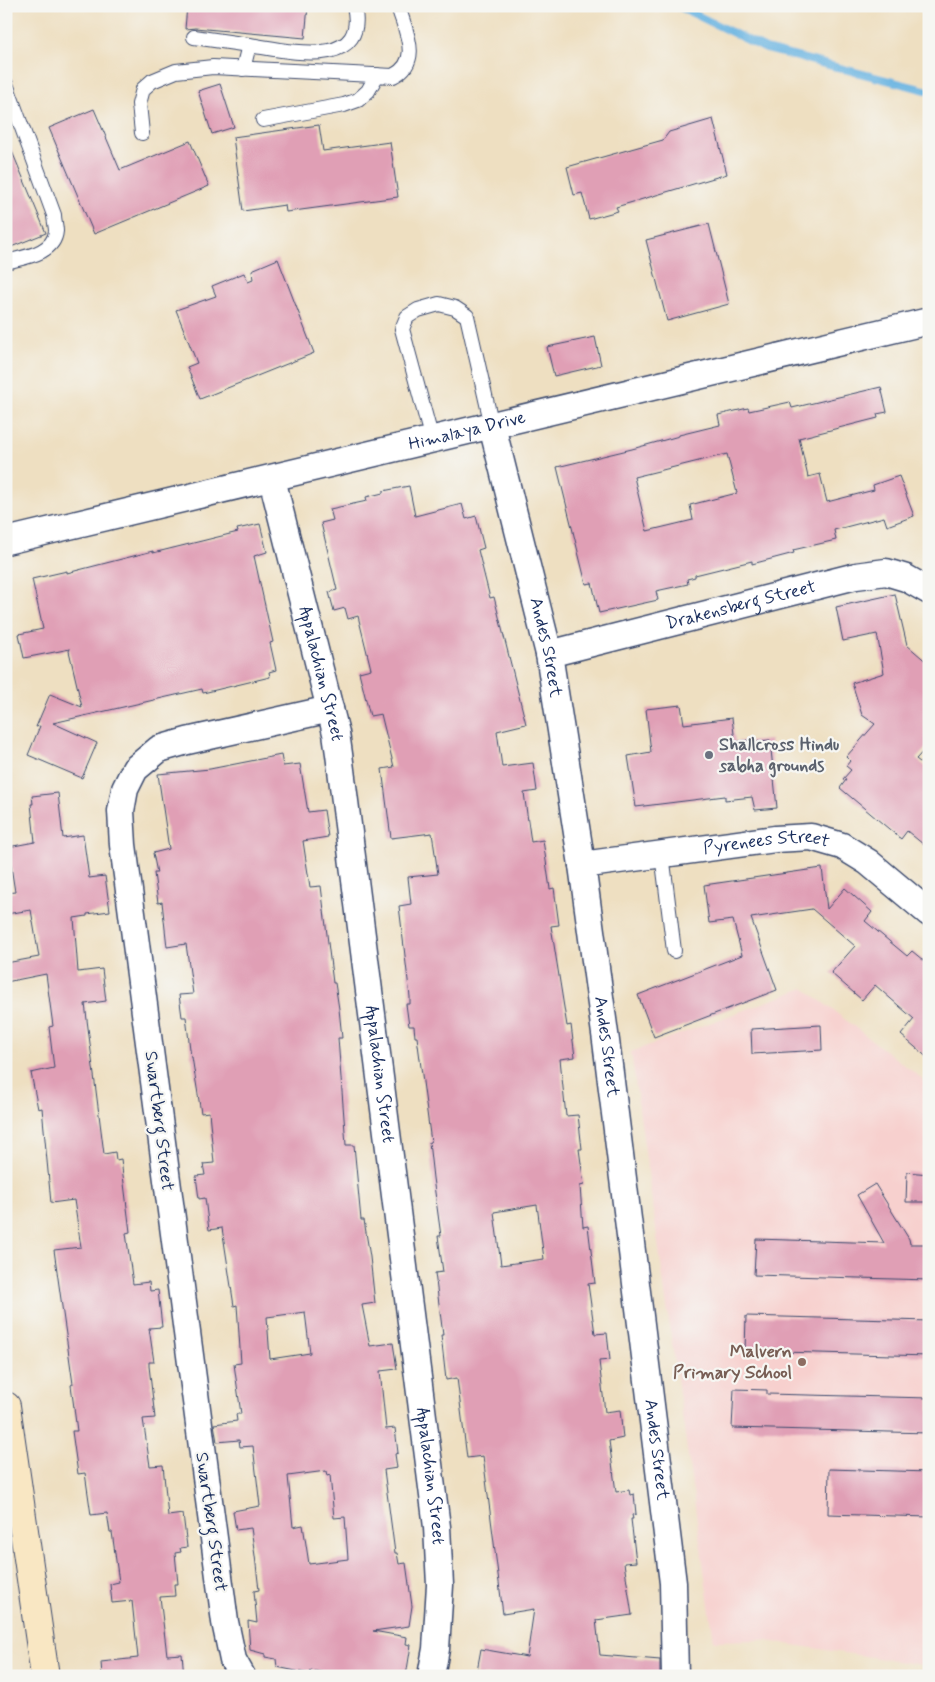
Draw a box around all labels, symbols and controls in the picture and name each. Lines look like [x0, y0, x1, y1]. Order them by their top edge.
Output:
street label: Himalaya Drive [406, 406, 528, 457]
street label: Drakensberg Street [663, 575, 819, 636]
street label: Andes Street [523, 595, 568, 700]
street label: Appalachian Street [292, 604, 349, 743]
place label: Shallcross Hindu sabha grounds [718, 733, 839, 778]
marker: Shallcross Hindu sabha grounds [703, 749, 715, 761]
street label: Pyrenees Street [702, 825, 832, 861]
street label: Andes Street [588, 995, 625, 1099]
street label: Appalachian Street [358, 1004, 400, 1145]
street label: Swartberg Street [137, 1050, 179, 1193]
place label: Malvern Primary School [673, 1340, 792, 1385]
marker: Malvern Primary School [796, 1356, 808, 1368]
street label: Andes Street [638, 1398, 675, 1502]
street label: Appalachian Street [409, 1406, 450, 1546]
street label: Swartberg Street [187, 1451, 233, 1594]

